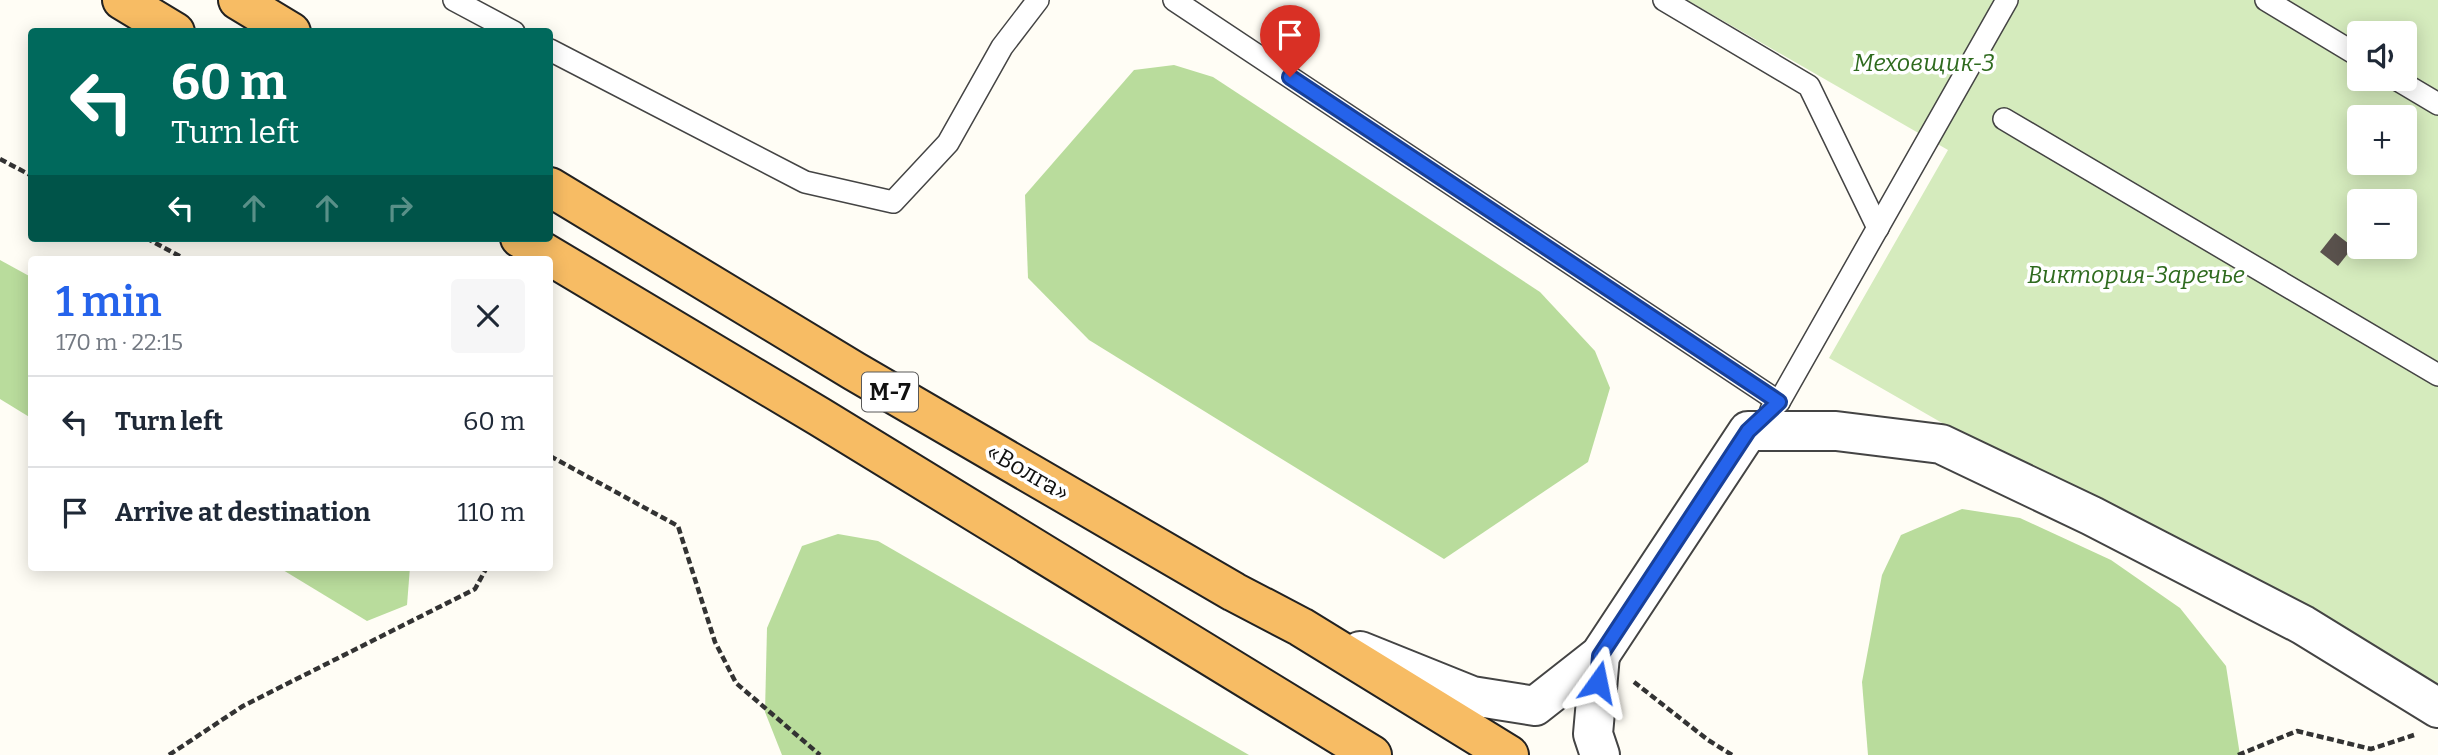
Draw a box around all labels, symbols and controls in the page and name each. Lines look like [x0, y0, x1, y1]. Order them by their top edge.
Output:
pin [1260, 5, 1320, 77]
icon: arrive [1271, 16, 1309, 54]
map controls [2347, 21, 2417, 259]
button: sound [2347, 21, 2417, 91]
park label: Меховщик-3 [1853, 49, 1995, 77]
text: 60 m [171, 53, 287, 112]
icon: left [56, 56, 147, 147]
button: + [2347, 105, 2417, 175]
text: Turn left [171, 113, 299, 151]
icon: left [162, 189, 200, 227]
icon: ahead [235, 189, 273, 227]
icon: ahead [308, 189, 346, 227]
icon: right [381, 189, 419, 227]
button: − [2347, 189, 2417, 259]
park label: Виктория-Заречье [2027, 261, 2245, 289]
text: 1 min [56, 277, 162, 327]
button: close [451, 279, 525, 353]
text: 170 m · 22:15 [56, 328, 183, 356]
road number: М-7 [862, 372, 918, 412]
icon: left [56, 403, 94, 441]
text: Turn left [115, 406, 223, 437]
text: 60 m [463, 406, 525, 437]
street label: «Волга» [982, 437, 1074, 507]
icon: arrive [56, 494, 94, 532]
text: Arrive at destination [115, 497, 370, 528]
text: 110 m [457, 497, 525, 528]
position arrow [1561, 645, 1635, 719]

